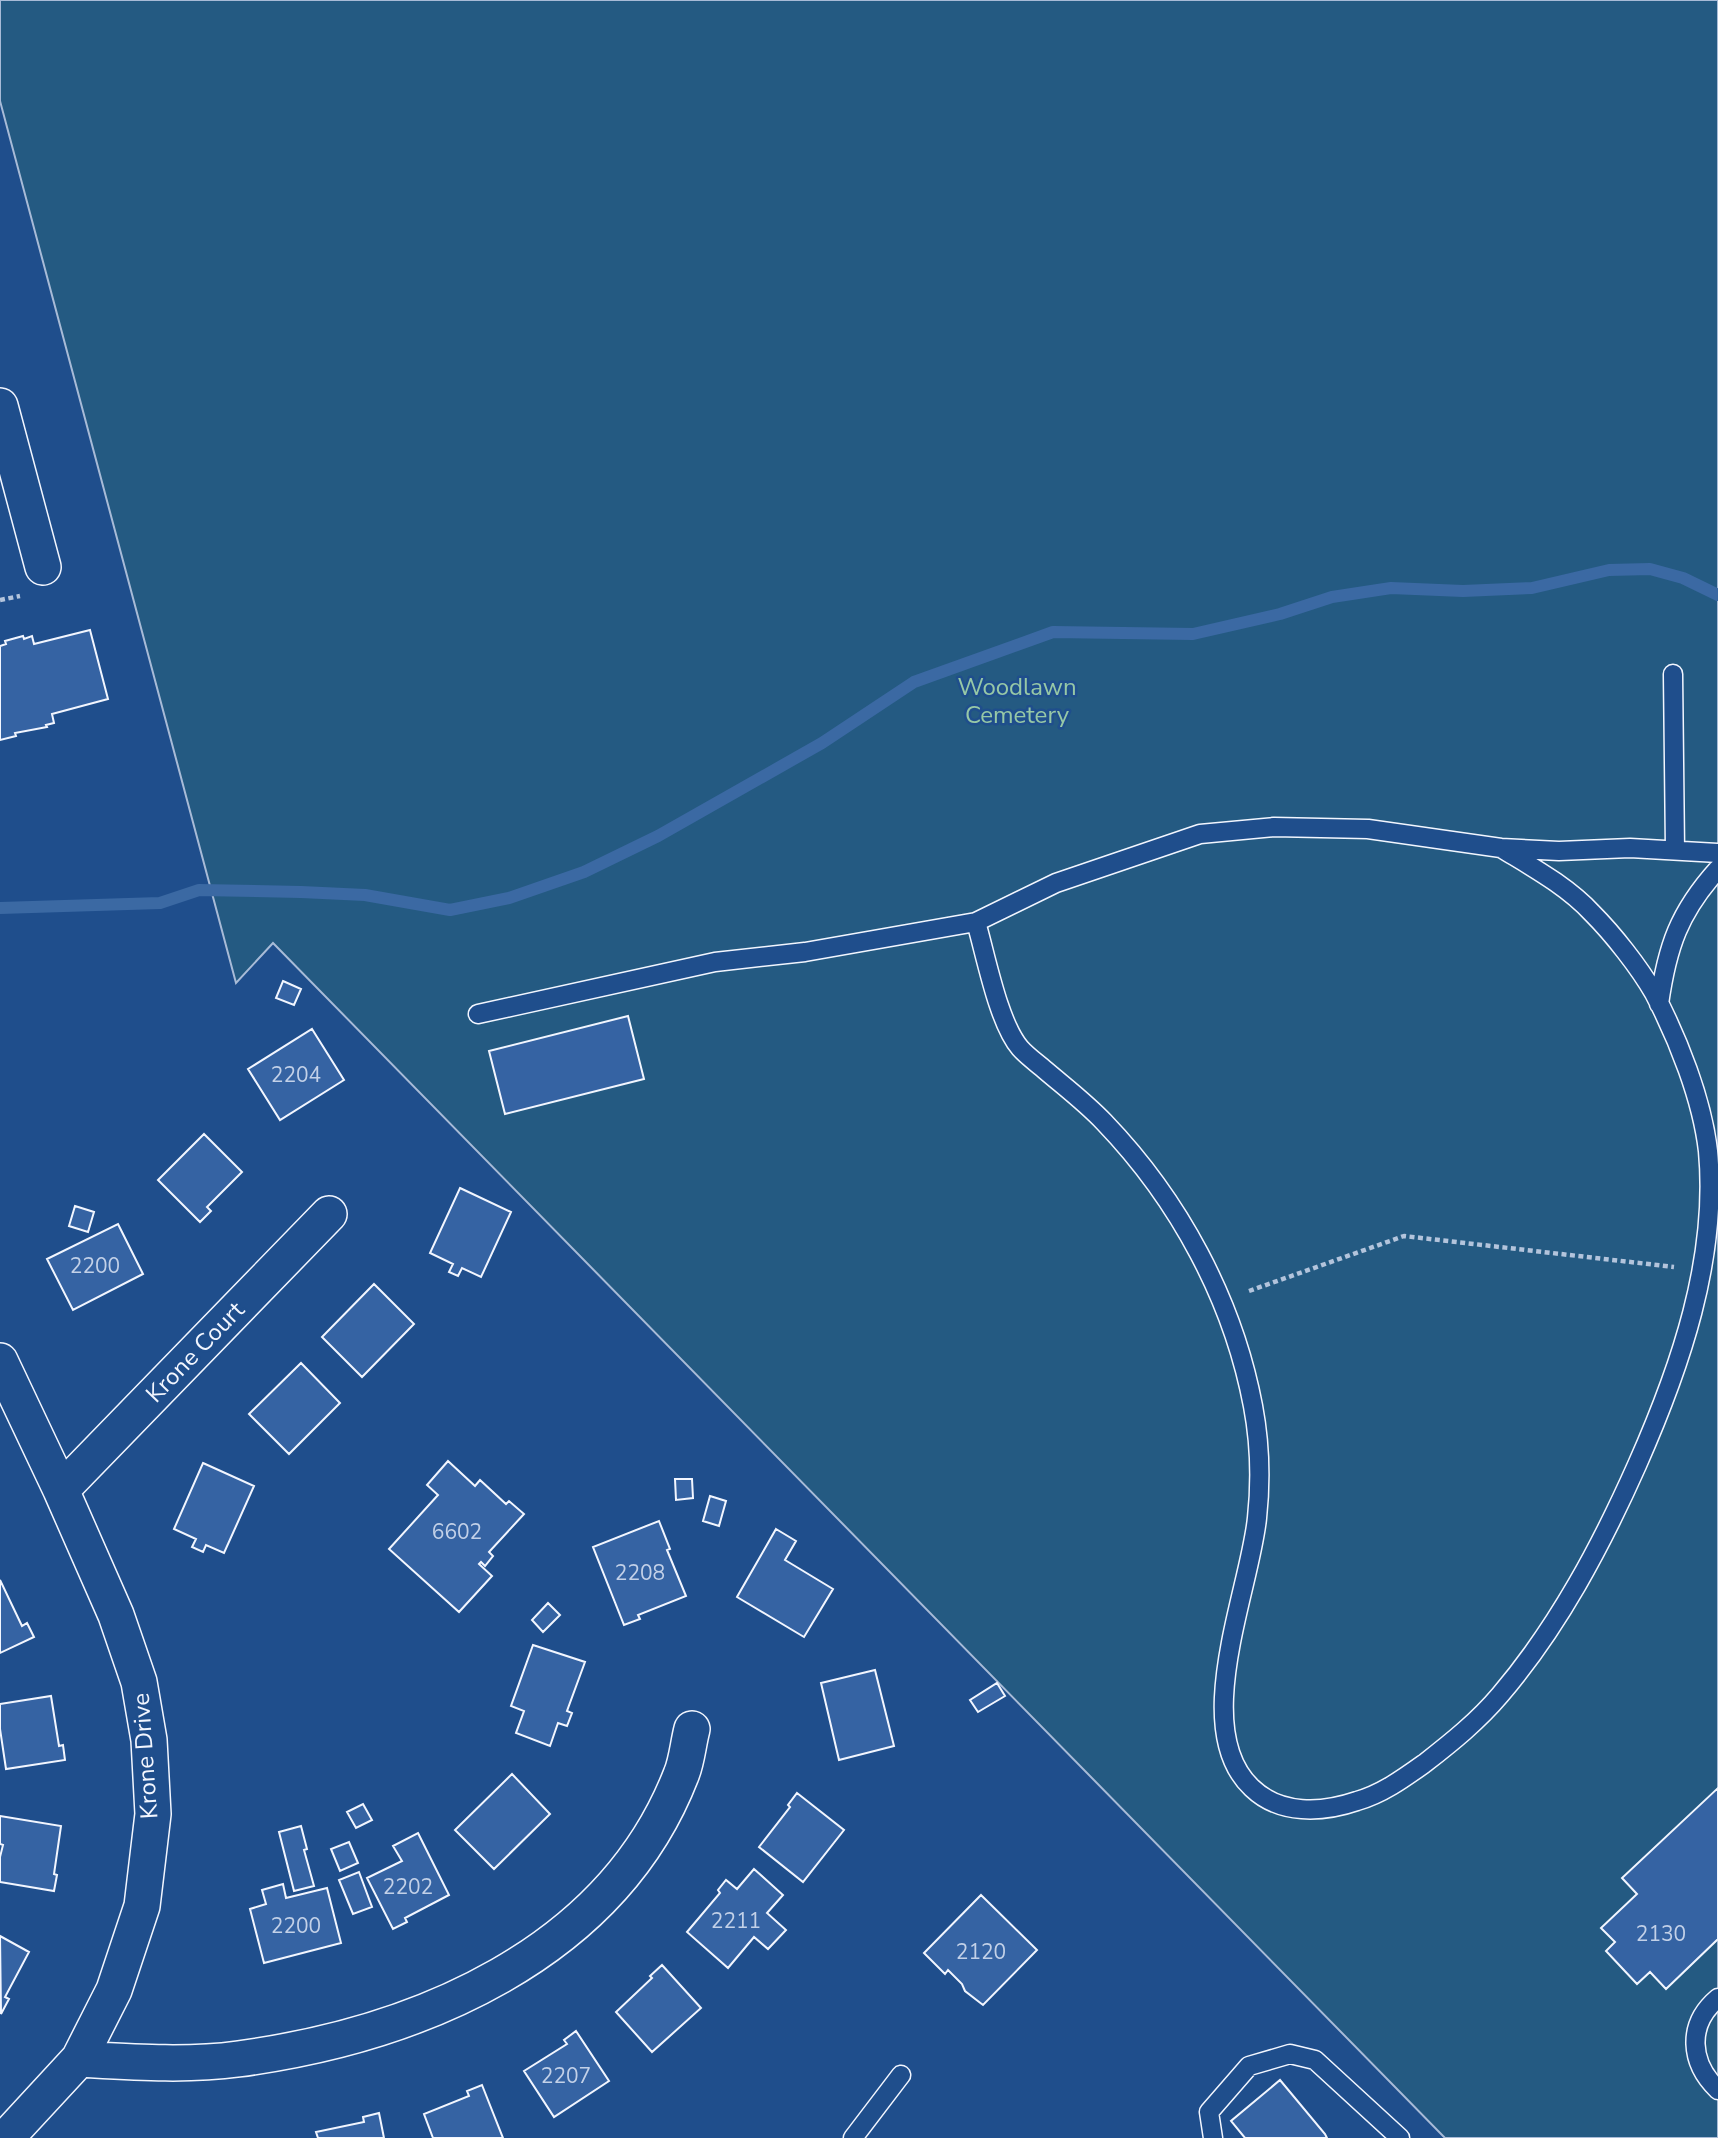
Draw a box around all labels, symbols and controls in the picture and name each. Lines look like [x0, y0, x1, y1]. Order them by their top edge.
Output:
park label: Woodlawn Cemetery [957, 671, 1077, 731]
house number: 2204 [271, 1061, 321, 1089]
house number: 2200 [70, 1252, 120, 1280]
street label: Krone Court [139, 1294, 252, 1410]
house number: 6602 [432, 1518, 482, 1546]
house number: 2208 [615, 1559, 665, 1587]
street label: Krone Drive [125, 1692, 165, 1820]
house number: 2202 [383, 1873, 433, 1901]
house number: 2211 [711, 1907, 761, 1935]
house number: 2200 [271, 1912, 321, 1940]
house number: 2130 [1636, 1920, 1686, 1948]
house number: 2120 [956, 1938, 1006, 1966]
house number: 2207 [541, 2062, 591, 2090]

